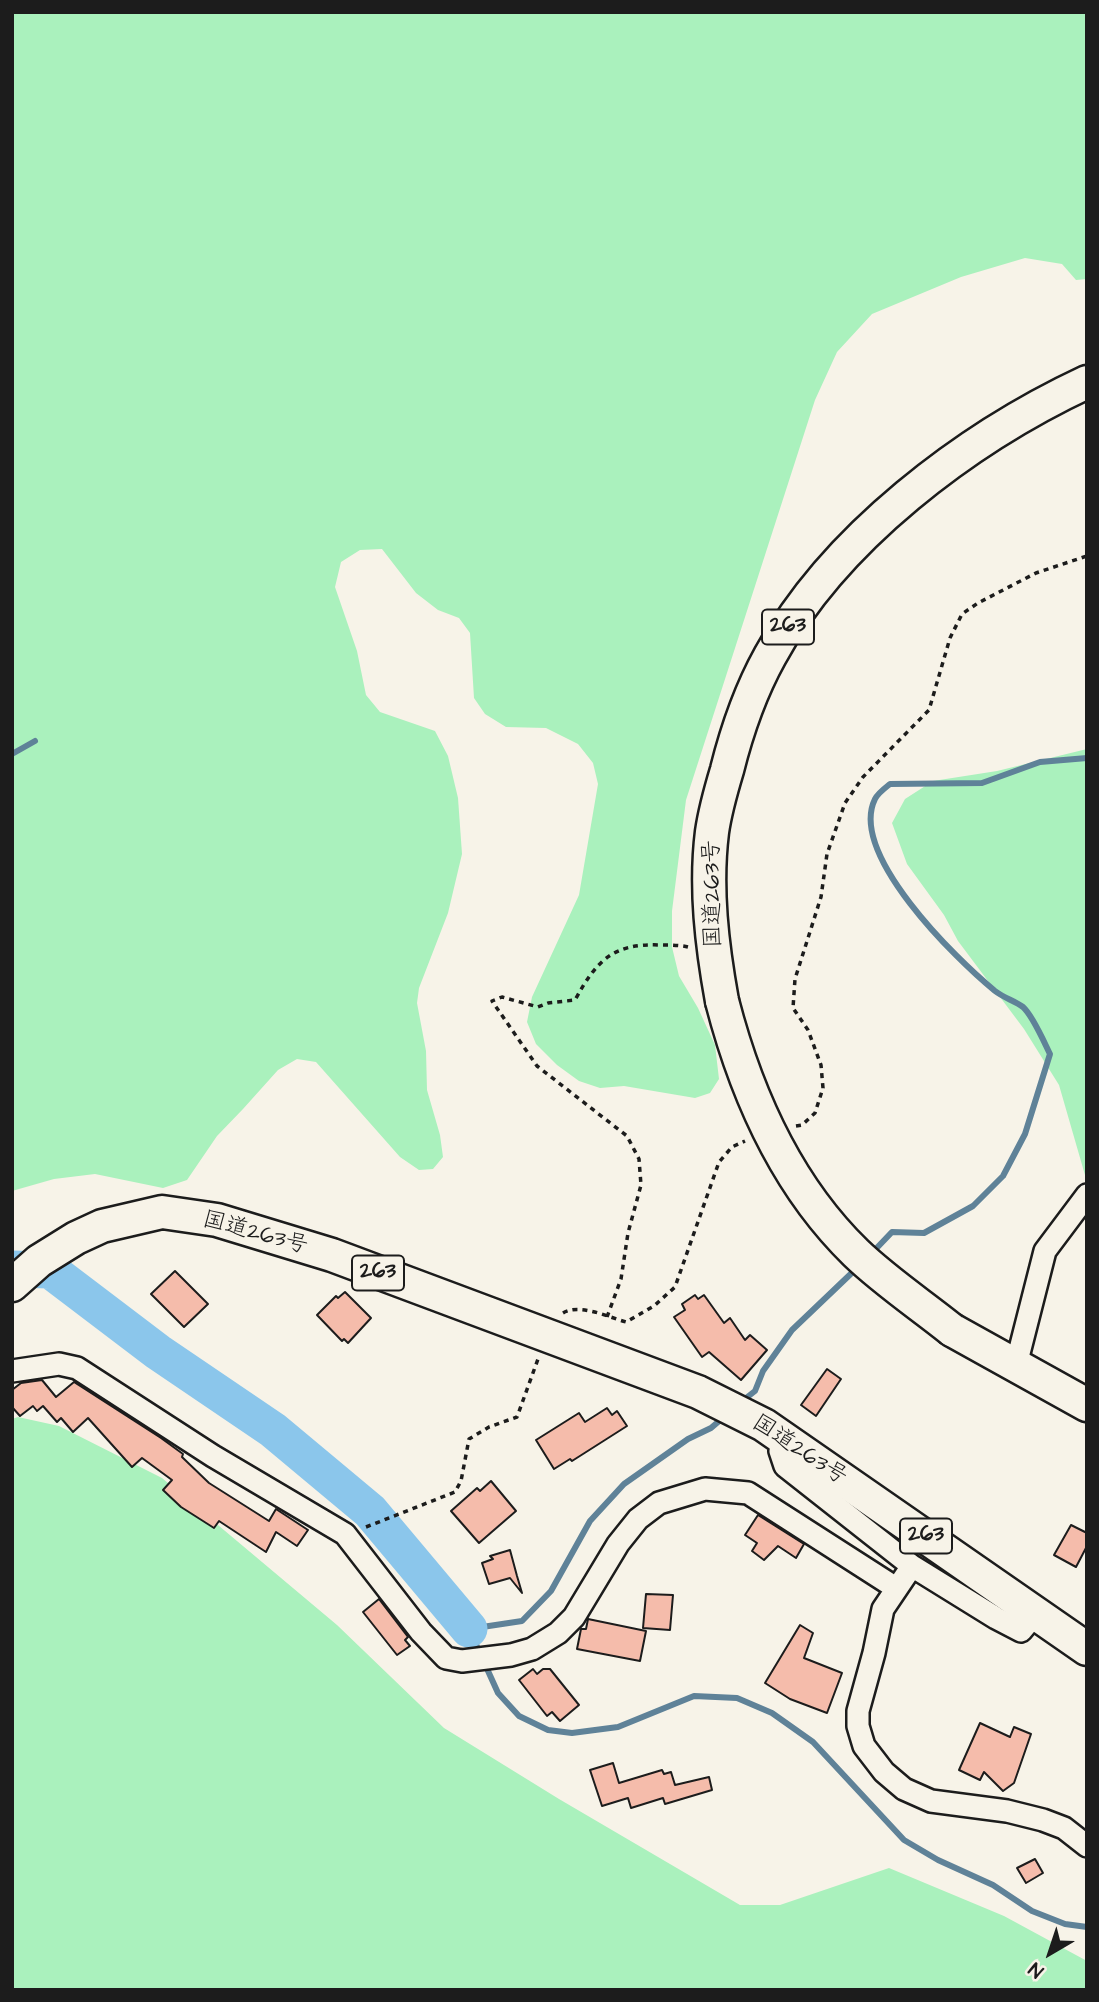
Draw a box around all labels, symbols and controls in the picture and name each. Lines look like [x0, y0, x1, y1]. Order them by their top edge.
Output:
road number: 263 [762, 610, 814, 644]
street label: 国道263号 [699, 840, 729, 948]
street label: 国道263号 [199, 1207, 311, 1261]
road number: 263 [352, 1256, 404, 1290]
street label: 国道263号 [746, 1410, 852, 1492]
road number: 263 [900, 1518, 952, 1554]
north arrow [1015, 1918, 1085, 1988]
text: N [1023, 1955, 1050, 1984]

